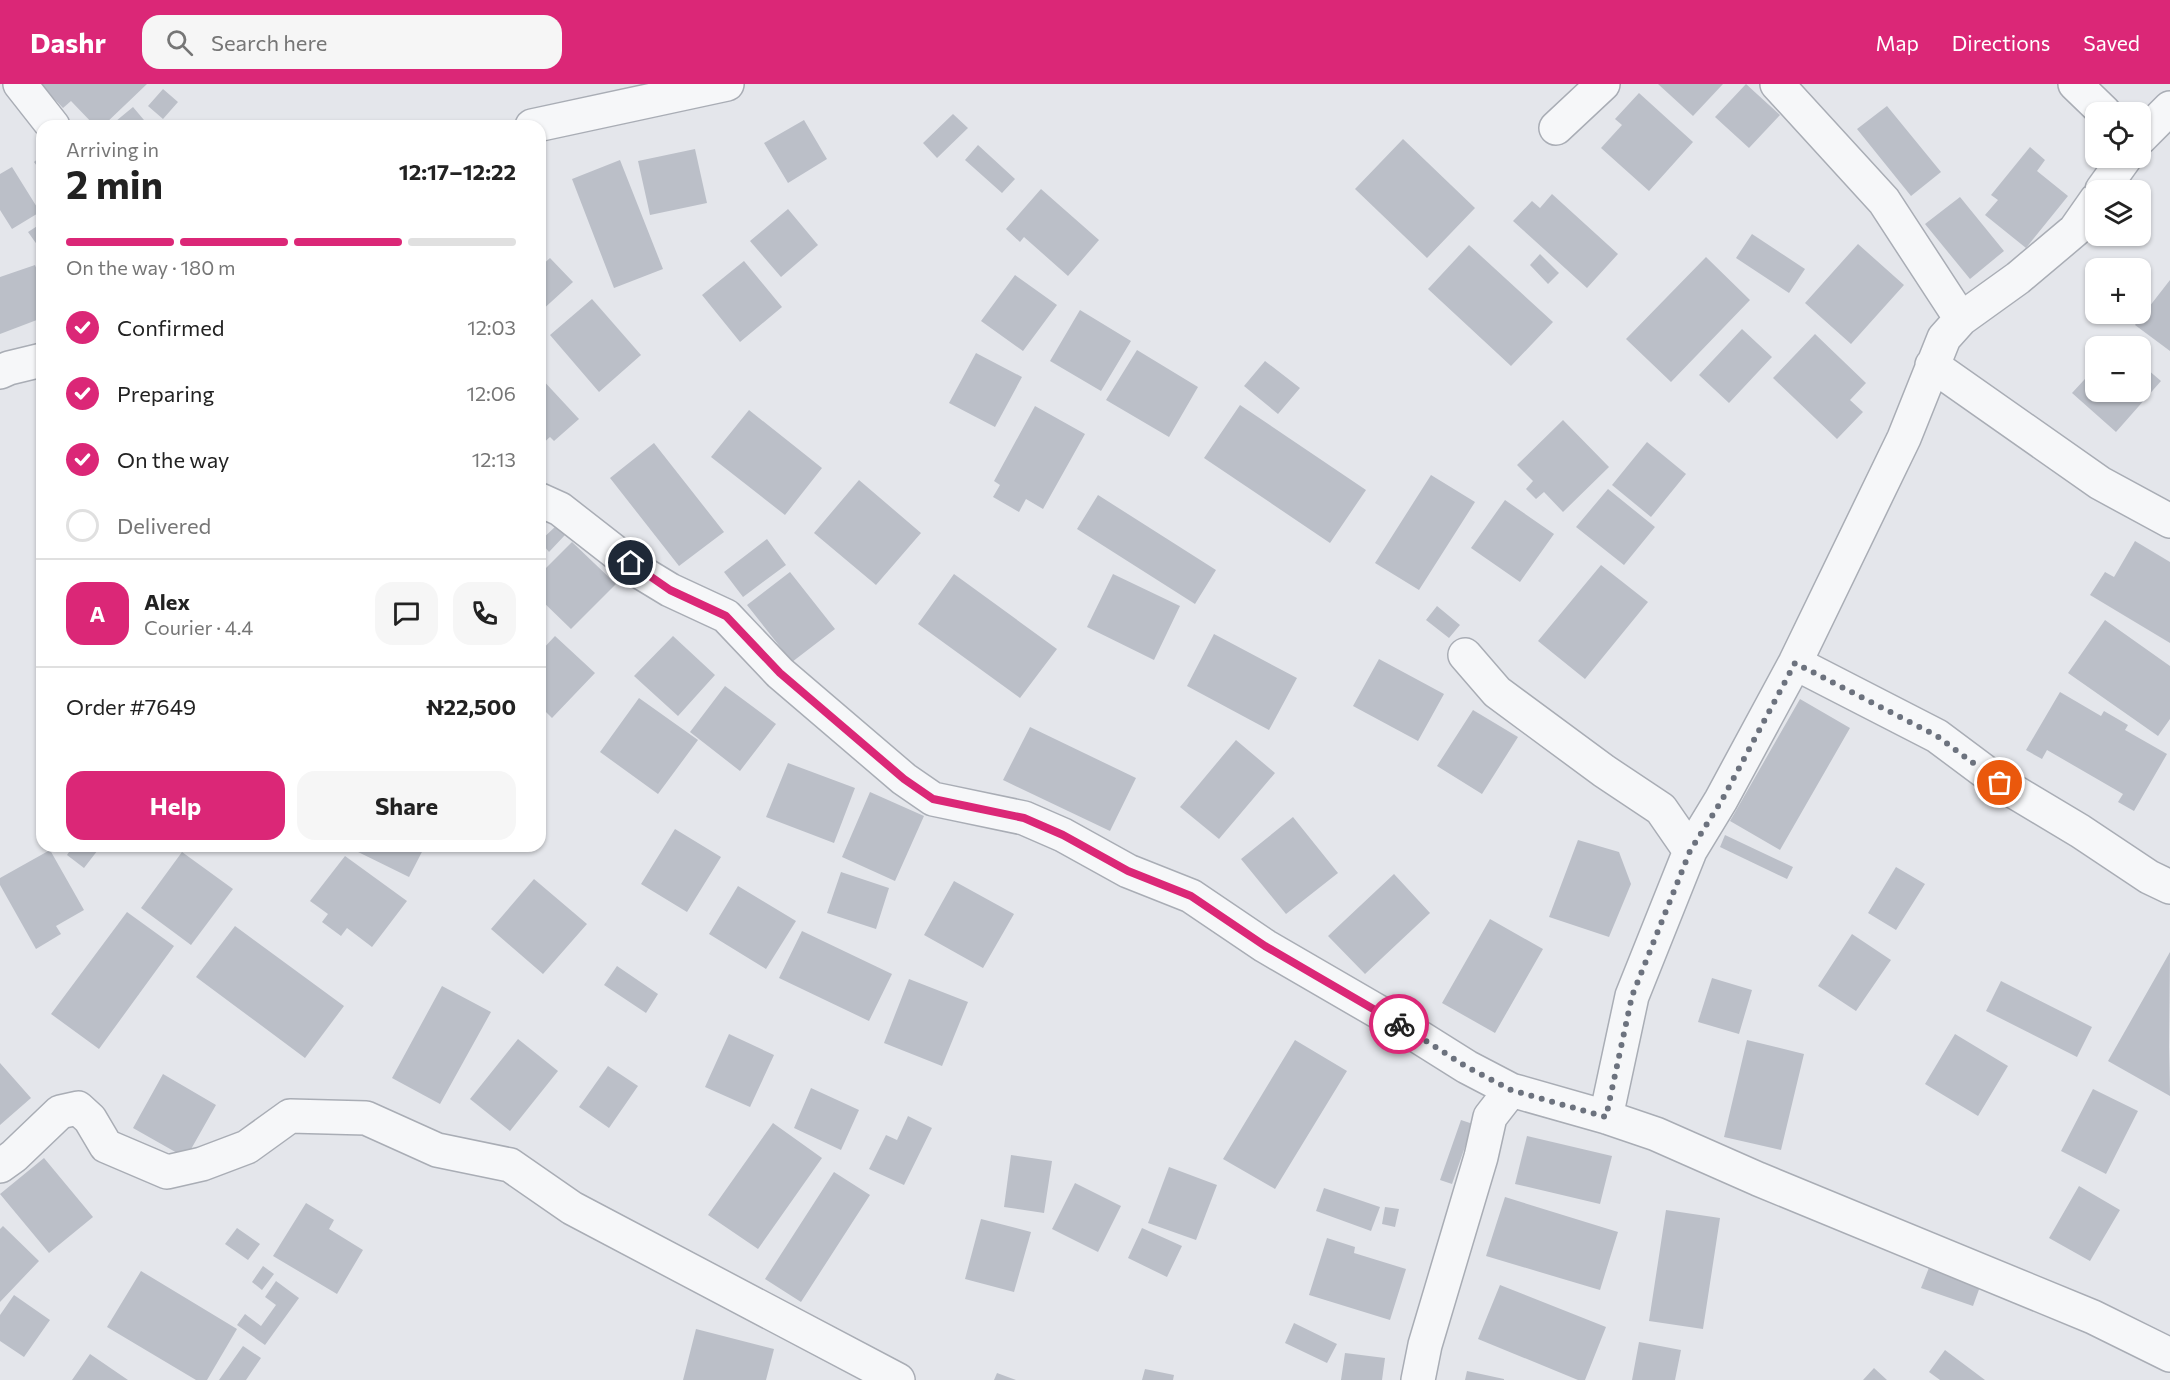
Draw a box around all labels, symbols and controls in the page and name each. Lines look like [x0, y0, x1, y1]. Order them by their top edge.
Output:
search box [142, 15, 562, 69]
text: Dashr [30, 25, 106, 59]
icon: search [163, 26, 196, 59]
text: Search here [211, 29, 327, 56]
text: Map [1876, 30, 1919, 55]
text: Directions [1952, 30, 2050, 55]
text: Saved [2083, 30, 2140, 55]
map controls [2085, 102, 2151, 402]
button: locate [2085, 102, 2151, 168]
text: Arriving in [66, 137, 159, 161]
text: 12:17–12:22 [399, 158, 516, 185]
text: 2 min [66, 159, 163, 207]
button: layers [2085, 180, 2151, 246]
text: On the way · 180 m [66, 255, 235, 279]
button: + [2085, 258, 2151, 324]
icon: check [66, 311, 99, 344]
text: Confirmed [117, 314, 224, 341]
text: 12:03 [467, 315, 516, 339]
button: − [2085, 336, 2151, 402]
icon: check [66, 377, 99, 410]
text: Preparing [117, 380, 214, 407]
text: 12:06 [466, 381, 516, 405]
icon: check [66, 443, 99, 476]
text: On the way [117, 446, 229, 473]
text: 12:13 [472, 447, 516, 471]
text: Delivered [117, 512, 211, 539]
pin [605, 537, 656, 588]
icon: home [614, 546, 647, 579]
button: chat [375, 582, 438, 645]
button: phone [453, 582, 516, 645]
text: Alex [144, 588, 190, 615]
text: A [90, 600, 105, 627]
text: Courier · 4.4 [144, 615, 253, 639]
text: Order #7649 [66, 693, 196, 720]
text: ₦22,500 [426, 693, 516, 720]
pin [1974, 757, 2025, 808]
icon: bag [1983, 766, 2016, 799]
button: Help [66, 771, 285, 840]
button: Share [297, 771, 516, 840]
courier [1369, 994, 1429, 1054]
icon: bike [1383, 1008, 1416, 1041]

